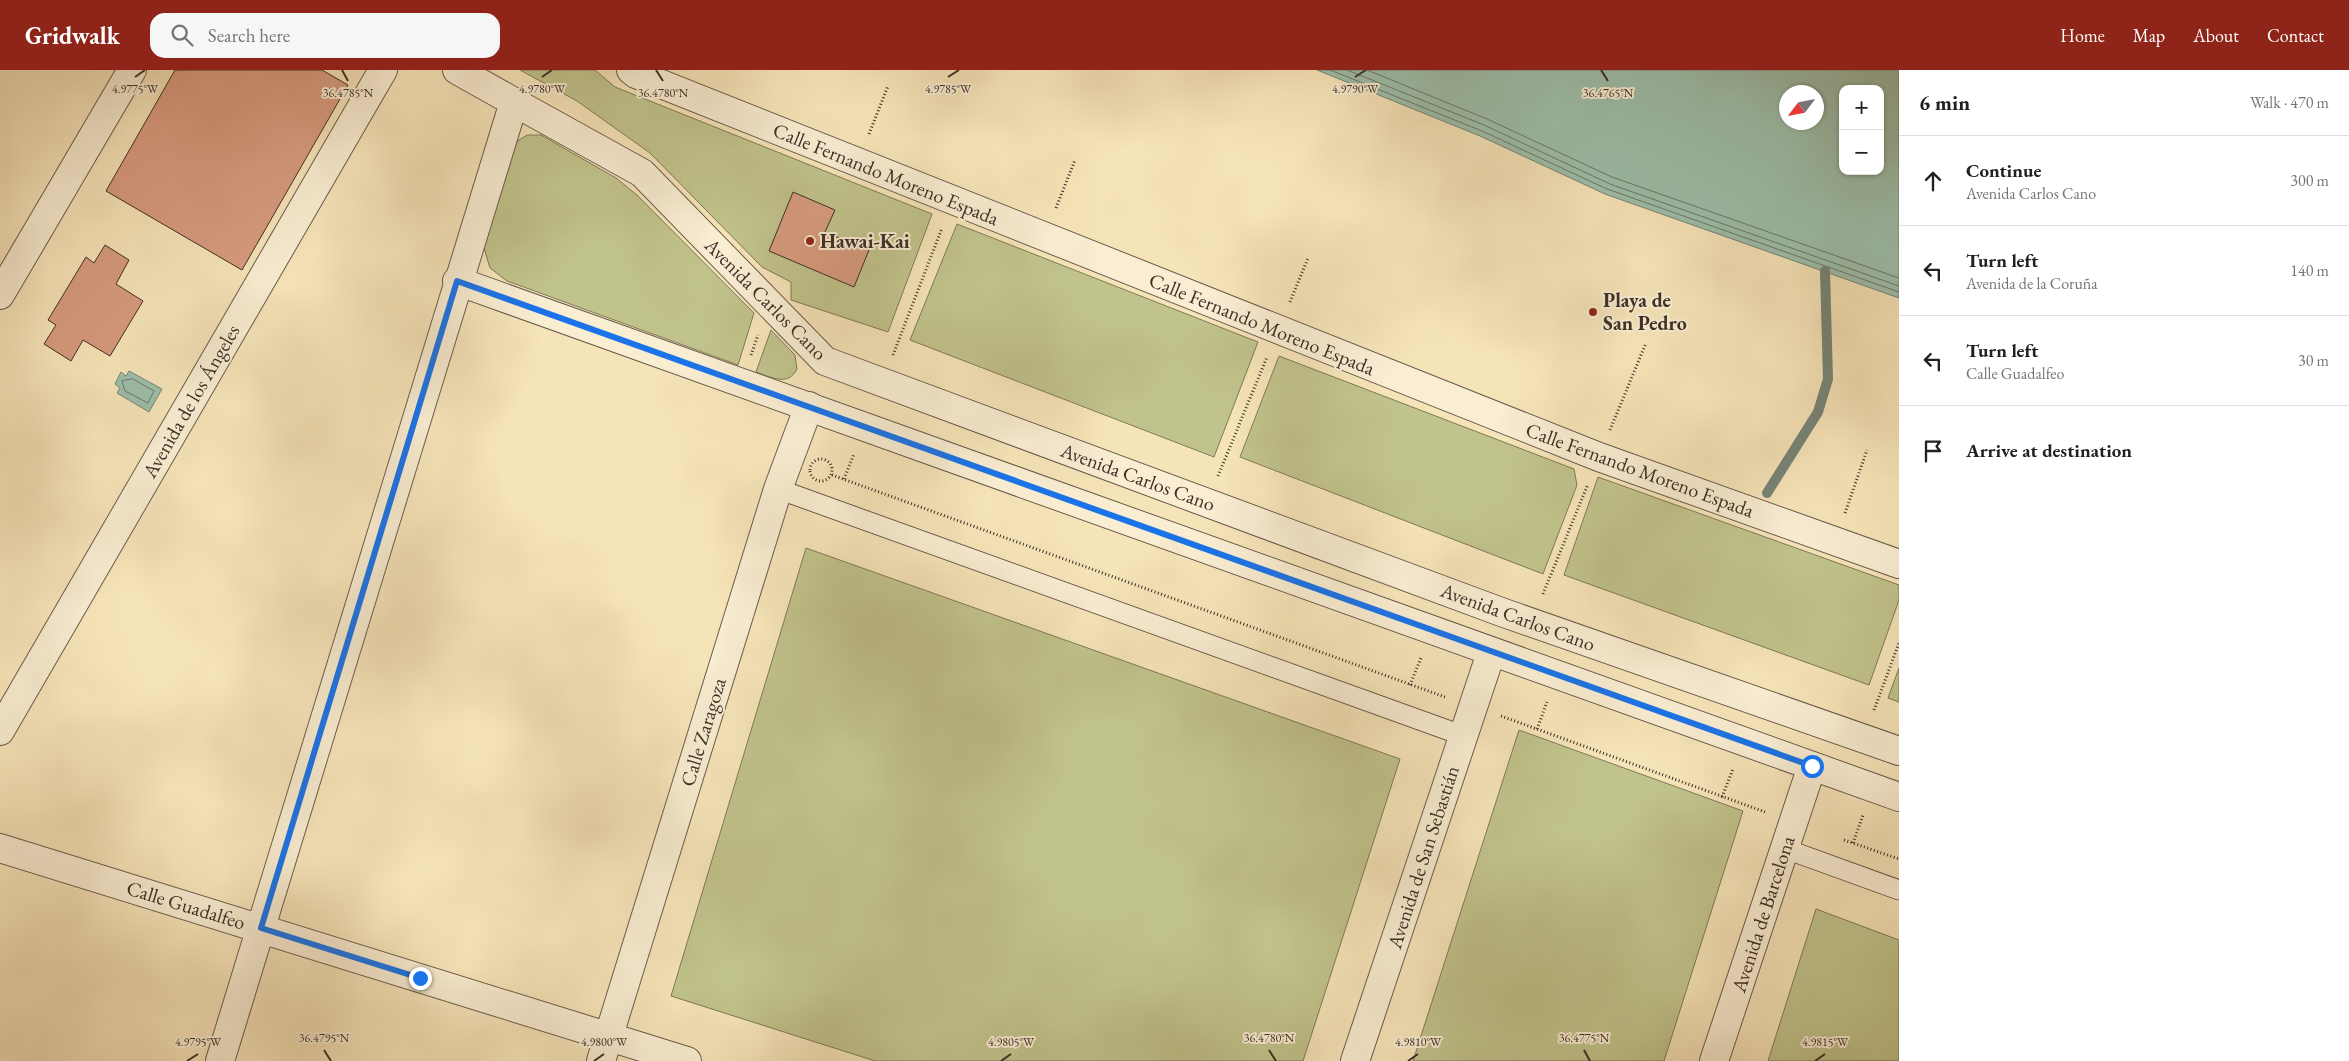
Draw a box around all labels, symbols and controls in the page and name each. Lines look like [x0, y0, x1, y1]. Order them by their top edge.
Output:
search box [150, 13, 500, 58]
text: Gridwalk [25, 20, 120, 51]
icon: search [168, 21, 196, 49]
text: Search here [208, 23, 290, 48]
text: Home [2060, 24, 2105, 47]
text: Map [2133, 24, 2165, 47]
text: About [2193, 24, 2239, 47]
text: Contact [2267, 24, 2324, 47]
text: 4.9775°W [112, 81, 159, 97]
text: 4.9780°W [519, 81, 566, 97]
text: 4.9785°W [925, 81, 972, 97]
text: 4.9790°W [1332, 81, 1379, 97]
text: 36.4785°N [323, 85, 374, 101]
text: 36.4780°N [638, 85, 689, 101]
text: 36.4765°N [1583, 85, 1634, 101]
north arrow [1779, 85, 1824, 130]
map controls [1839, 85, 1884, 175]
button: + [1839, 85, 1884, 130]
text: 6 min [1919, 89, 1970, 116]
text: Walk · 470 m [2250, 92, 2329, 113]
street label: Calle Fernando Moreno Espada [769, 117, 1003, 231]
button: − [1839, 130, 1884, 175]
text: Continue [1966, 158, 2041, 183]
icon: ahead [1919, 167, 1947, 195]
text: 300 m [2290, 170, 2329, 191]
text: Avenida Carlos Cano [1966, 183, 2096, 204]
place label: Hawai-Kai [820, 228, 910, 254]
street label: Avenida Carlos Cano [699, 232, 833, 366]
marker: Hawai-Kai [804, 235, 816, 247]
text: Turn left [1966, 248, 2038, 273]
icon: left [1919, 257, 1947, 285]
text: 140 m [2290, 260, 2329, 281]
street label: Calle Fernando Moreno Espada [1145, 267, 1379, 381]
text: Avenida de la Coruña [1966, 273, 2098, 294]
place label: Playa de San Pedro [1603, 287, 1687, 336]
marker: Playa de San Pedro [1587, 306, 1599, 318]
street label: Avenida de los Ángeles [136, 320, 246, 483]
text: Turn left [1966, 338, 2038, 363]
icon: left [1919, 347, 1947, 375]
text: 30 m [2298, 350, 2329, 371]
text: Calle Guadalfeo [1966, 363, 2064, 384]
street label: Calle Fernando Moreno Espada [1522, 417, 1758, 523]
street label: Avenida Carlos Cano [1056, 437, 1219, 517]
icon: arrive [1919, 437, 1947, 465]
text: Arrive at destination [1966, 438, 2132, 463]
street label: Avenida Carlos Cano [1436, 577, 1599, 657]
street label: Calle Zaragoza [674, 675, 732, 789]
route start [1801, 755, 1824, 778]
street label: Avenida de San Sebastián [1381, 762, 1465, 953]
street label: Avenida de Barcelona [1725, 832, 1801, 997]
street label: Calle Guadalfeo [123, 875, 249, 935]
route end [409, 967, 432, 990]
text: 36.4795°N [299, 1030, 350, 1046]
text: 36.4780°N [1244, 1030, 1295, 1046]
text: 36.4775°N [1559, 1030, 1610, 1046]
text: 4.9795°W [175, 1034, 222, 1050]
text: 4.9800°W [581, 1034, 628, 1050]
text: 4.9805°W [988, 1034, 1035, 1050]
text: 4.9810°W [1395, 1034, 1442, 1050]
text: 4.9815°W [1802, 1034, 1849, 1050]

